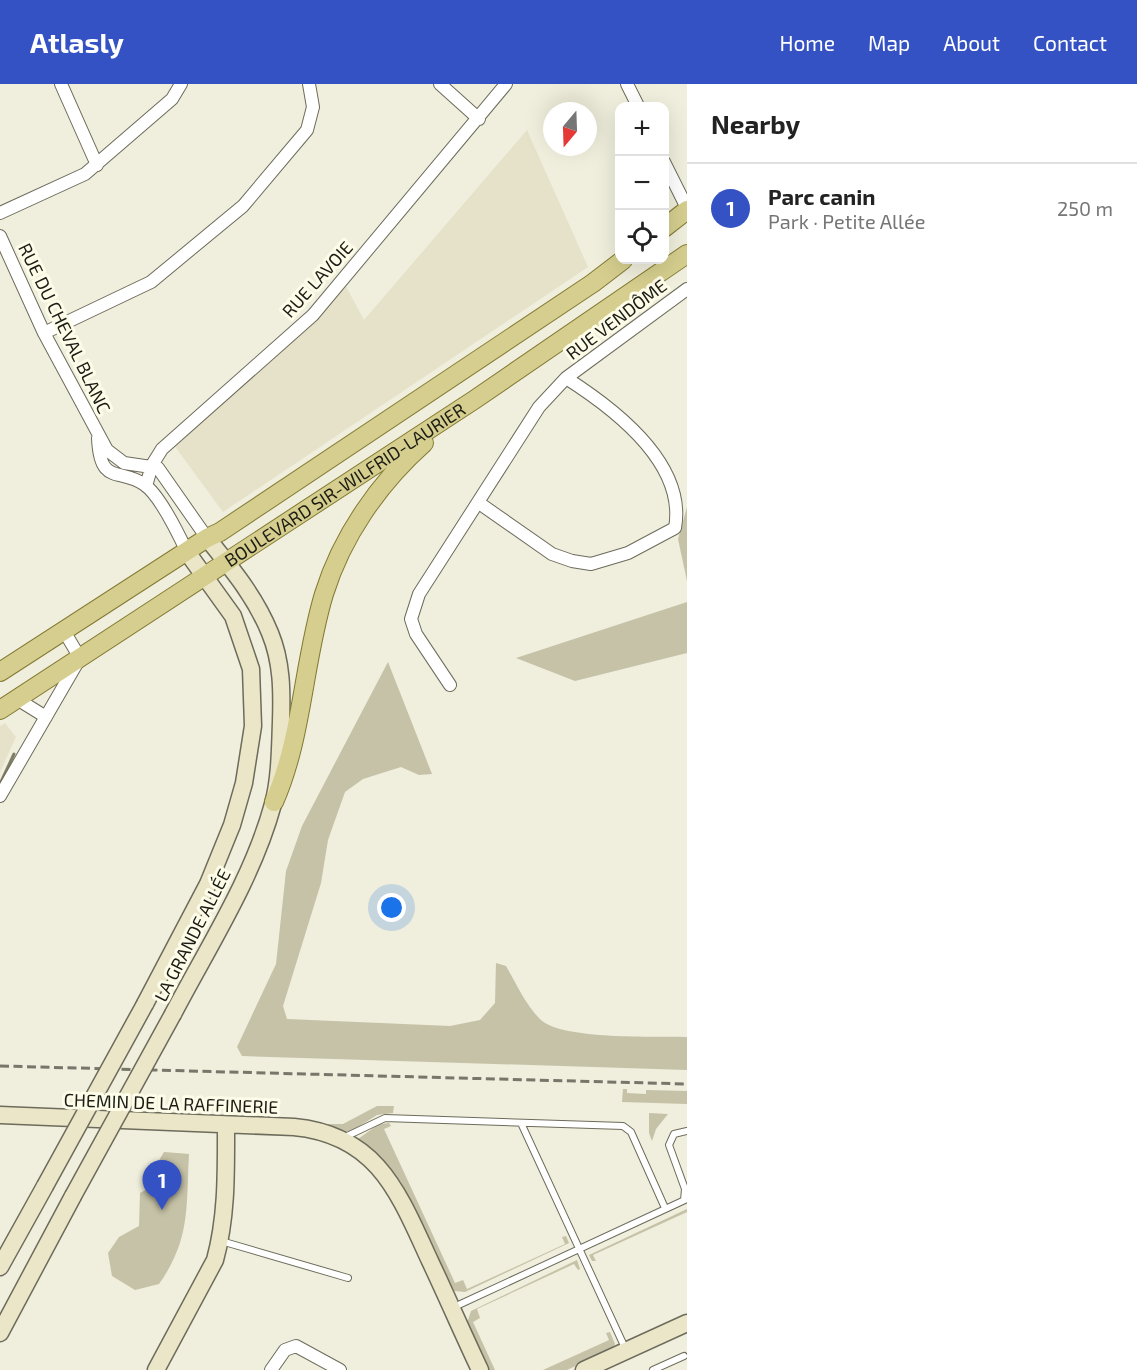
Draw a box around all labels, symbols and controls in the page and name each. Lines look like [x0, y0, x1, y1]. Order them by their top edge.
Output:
text: Atlasly [30, 25, 124, 59]
text: Home [779, 30, 835, 55]
text: Map [868, 30, 910, 55]
text: About [943, 30, 1000, 55]
text: Contact [1033, 30, 1107, 55]
north arrow [543, 102, 597, 156]
map controls [615, 102, 669, 264]
button: + [615, 102, 669, 156]
text: Nearby [711, 108, 800, 139]
button: − [615, 156, 669, 210]
text: Parc canin [768, 183, 875, 209]
text: 1 [726, 196, 735, 220]
text: 250 m [1057, 196, 1113, 220]
text: Park · Petite Allée [768, 209, 925, 233]
button: locate [615, 210, 669, 264]
street label: RUE LAVOIE [277, 236, 357, 322]
street label: RUE DU CHEVAL BLANC [14, 239, 116, 417]
street label: RUE VENDÔME [561, 274, 671, 364]
street label: BOULEVARD SIR-WILFRID-LAURIER [220, 398, 469, 571]
street label: LA GRANDE ALLÉE [149, 865, 235, 1005]
your location [377, 893, 406, 922]
street label: CHEMIN DE LA RAFFINERIE [63, 1088, 279, 1118]
pin: 1 [142, 1160, 182, 1210]

